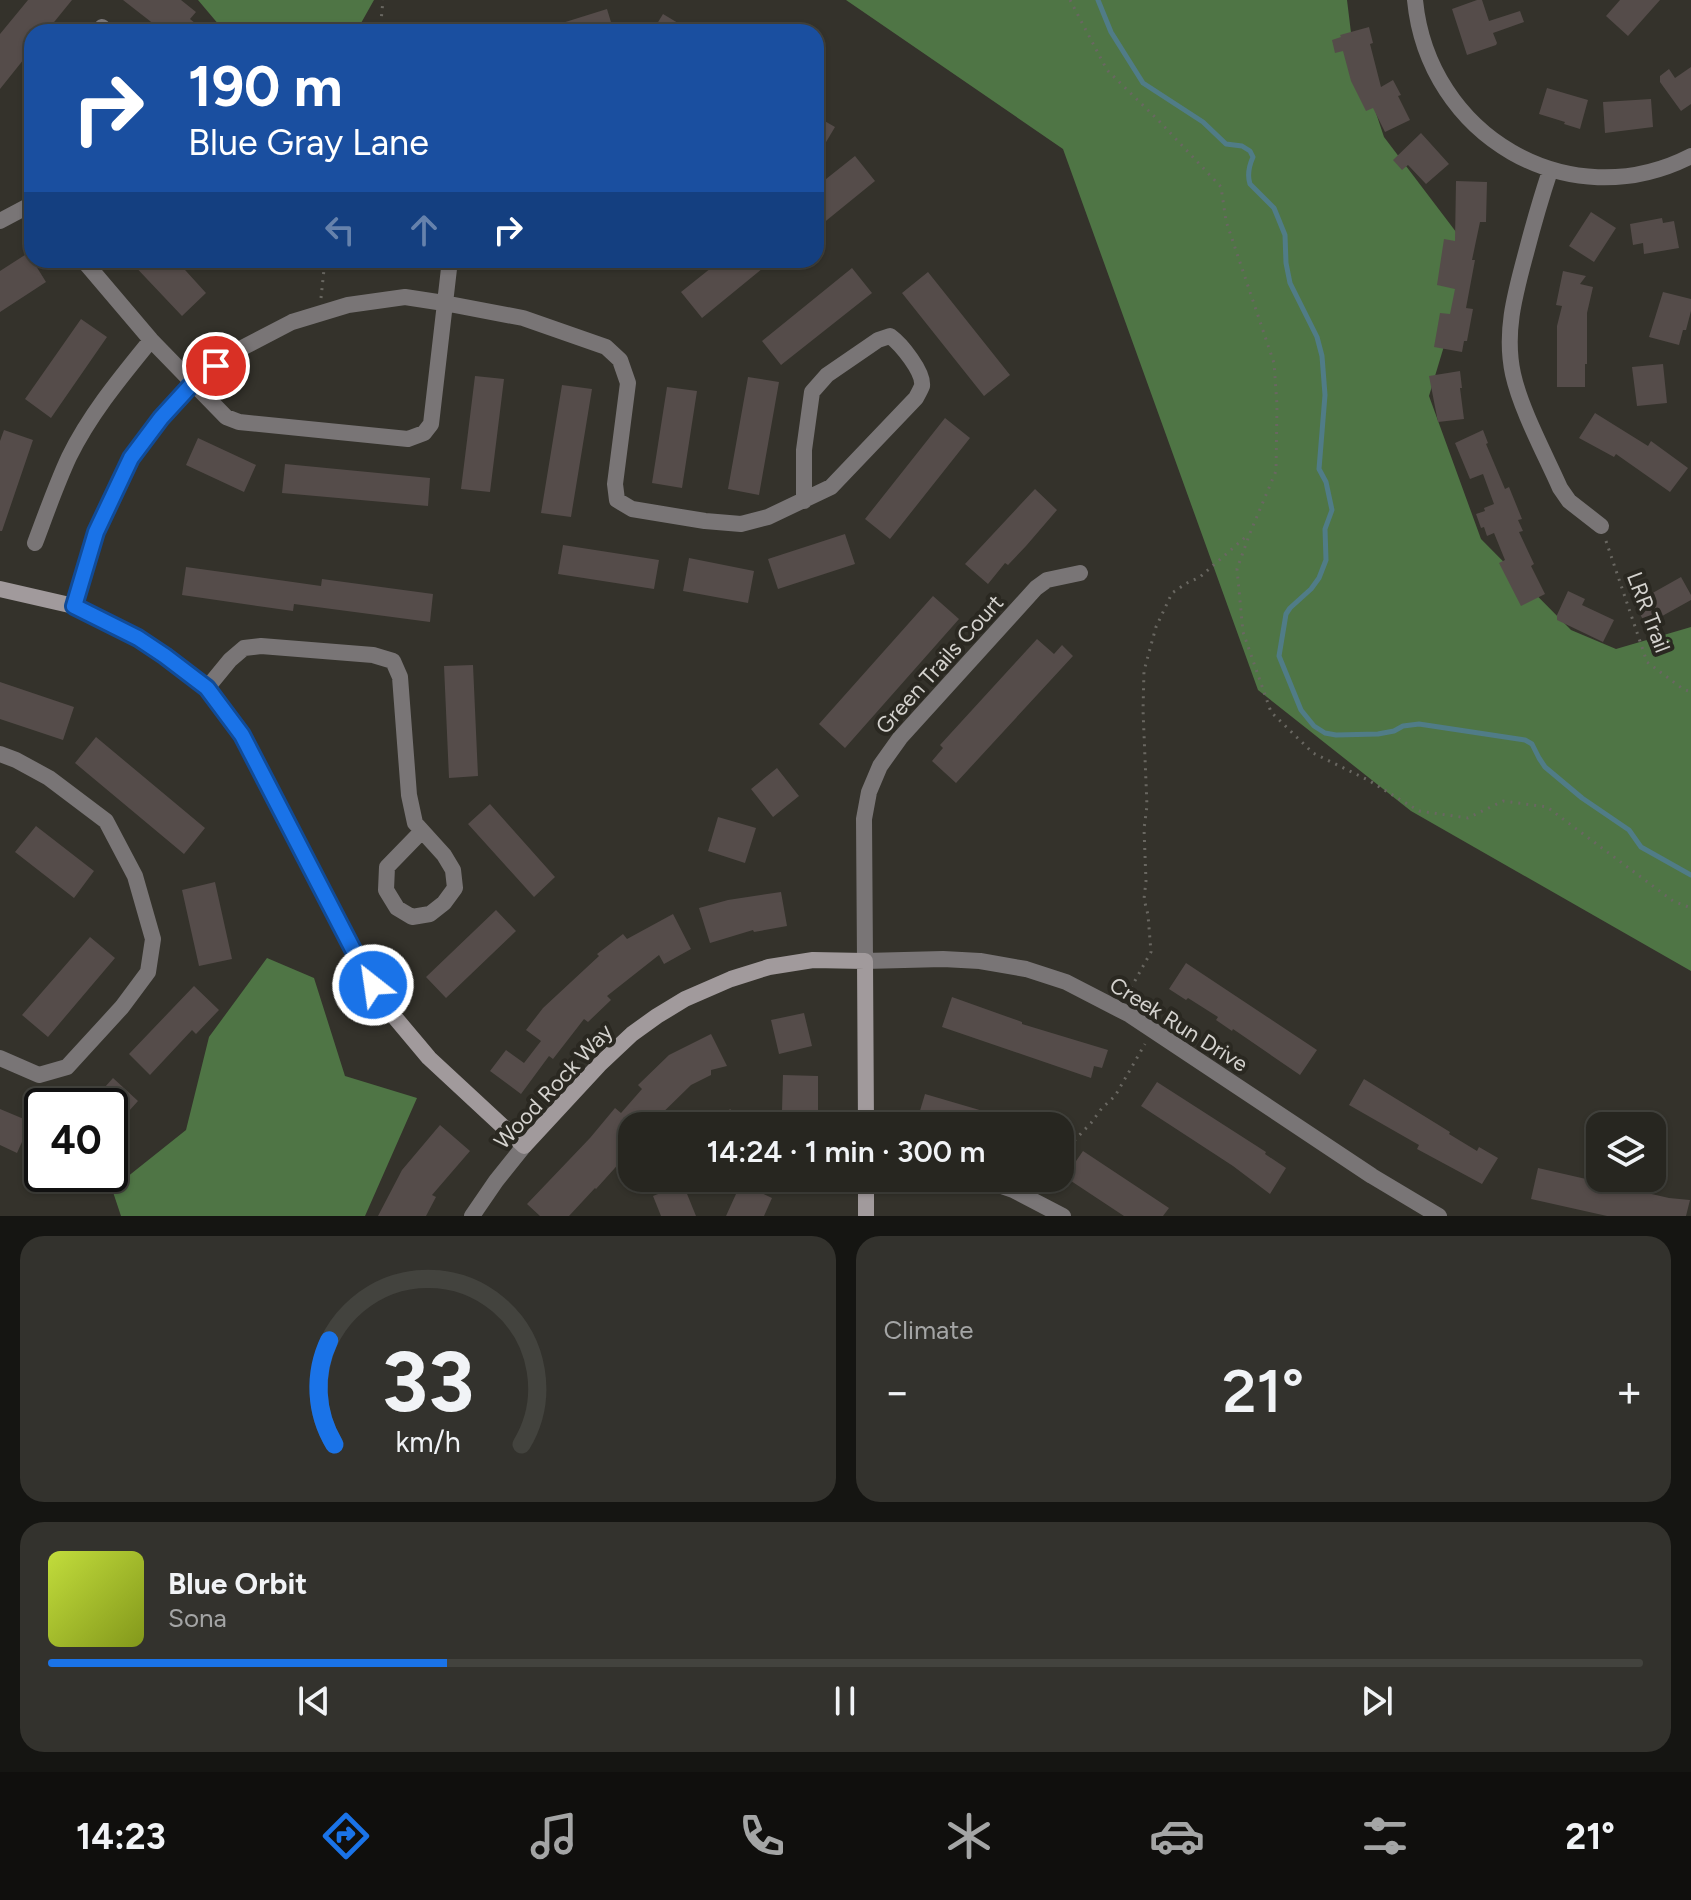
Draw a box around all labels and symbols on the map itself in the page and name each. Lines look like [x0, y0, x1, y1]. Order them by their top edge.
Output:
pin [182, 332, 250, 400]
street label: LRR Trail [1621, 568, 1676, 656]
street label: Green Trails Court [870, 589, 1009, 739]
position arrow [331, 943, 415, 1027]
street label: Creek Run Drive [1105, 971, 1253, 1078]
street label: Wood Rock Way [488, 1018, 619, 1155]
speed limit sign: 40 [24, 1088, 128, 1192]

